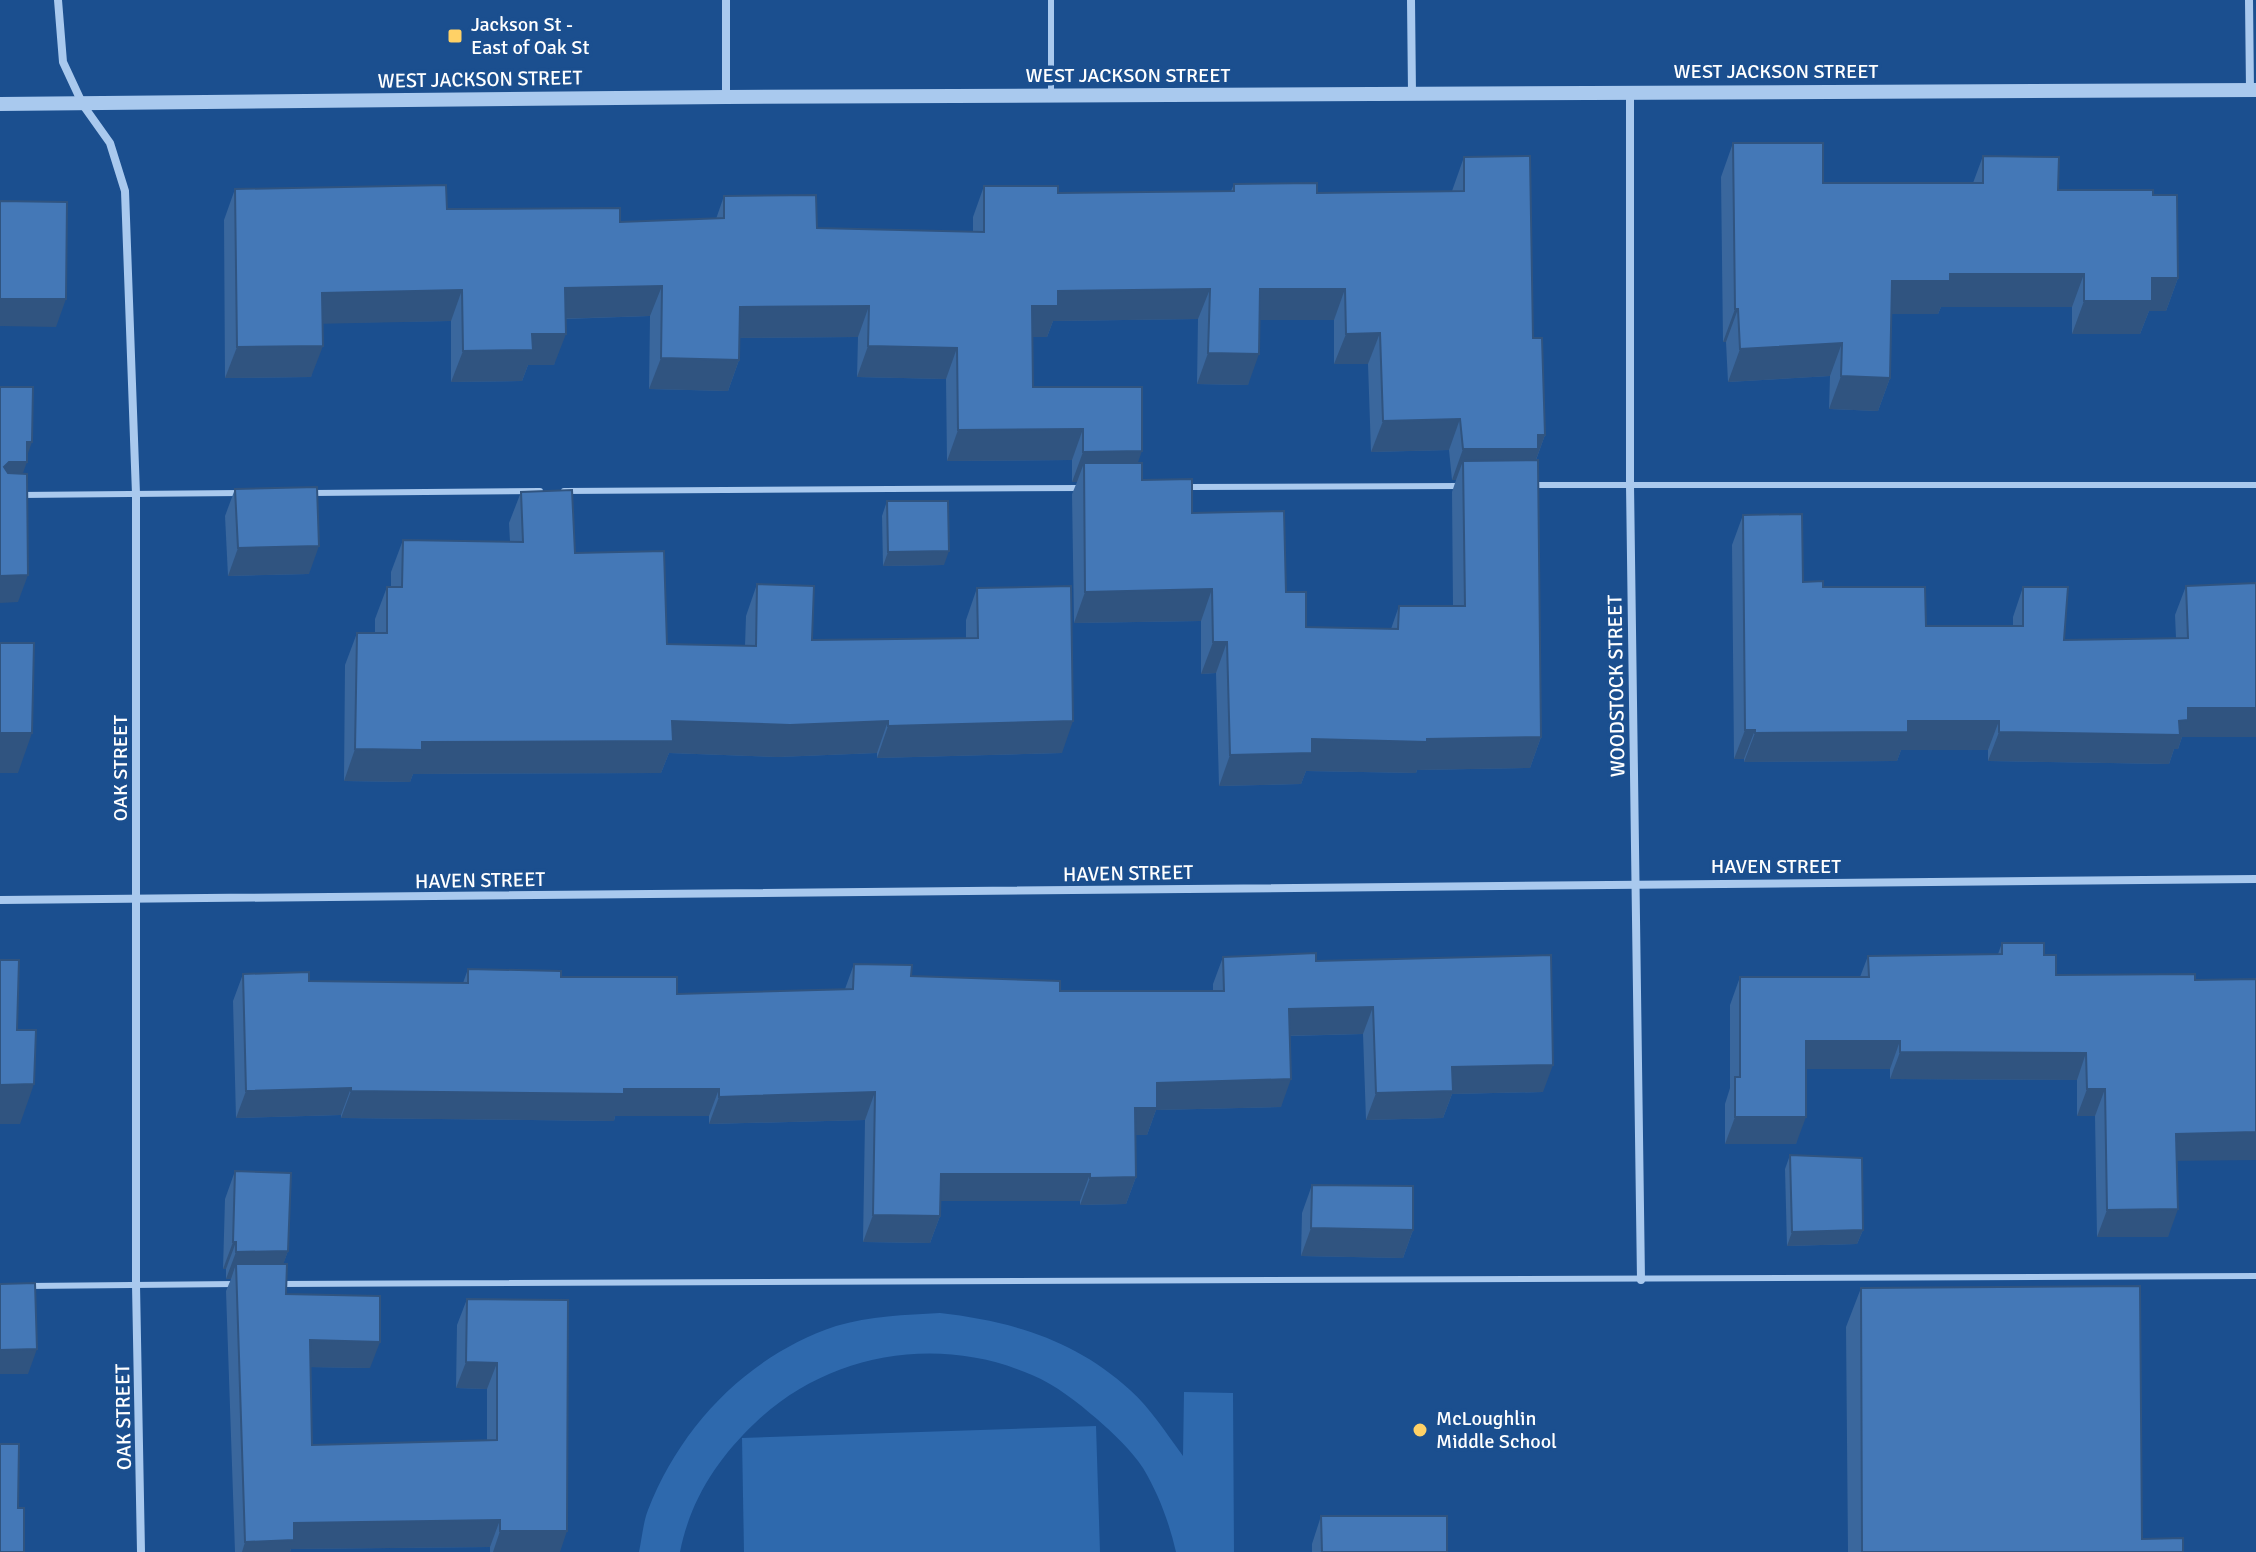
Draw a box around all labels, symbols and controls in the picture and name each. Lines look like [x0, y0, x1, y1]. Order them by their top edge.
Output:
place label: Jackson St - East of Oak St [471, 12, 589, 60]
marker: Jackson St - East of Oak St [446, 27, 464, 45]
street label: WEST JACKSON STREET [1674, 59, 1879, 84]
street label: WEST JACKSON STREET [1026, 63, 1231, 88]
street label: WEST JACKSON STREET [377, 65, 583, 94]
street label: WOODSTOCK STREET [1602, 594, 1631, 777]
street label: OAK STREET [108, 715, 133, 821]
street label: HAVEN STREET [1711, 854, 1841, 879]
street label: HAVEN STREET [1063, 860, 1194, 887]
street label: HAVEN STREET [415, 867, 546, 894]
street label: OAK STREET [110, 1363, 137, 1470]
place label: McLoughlin Middle School [1436, 1406, 1557, 1454]
marker: McLoughlin Middle School [1411, 1421, 1429, 1439]

